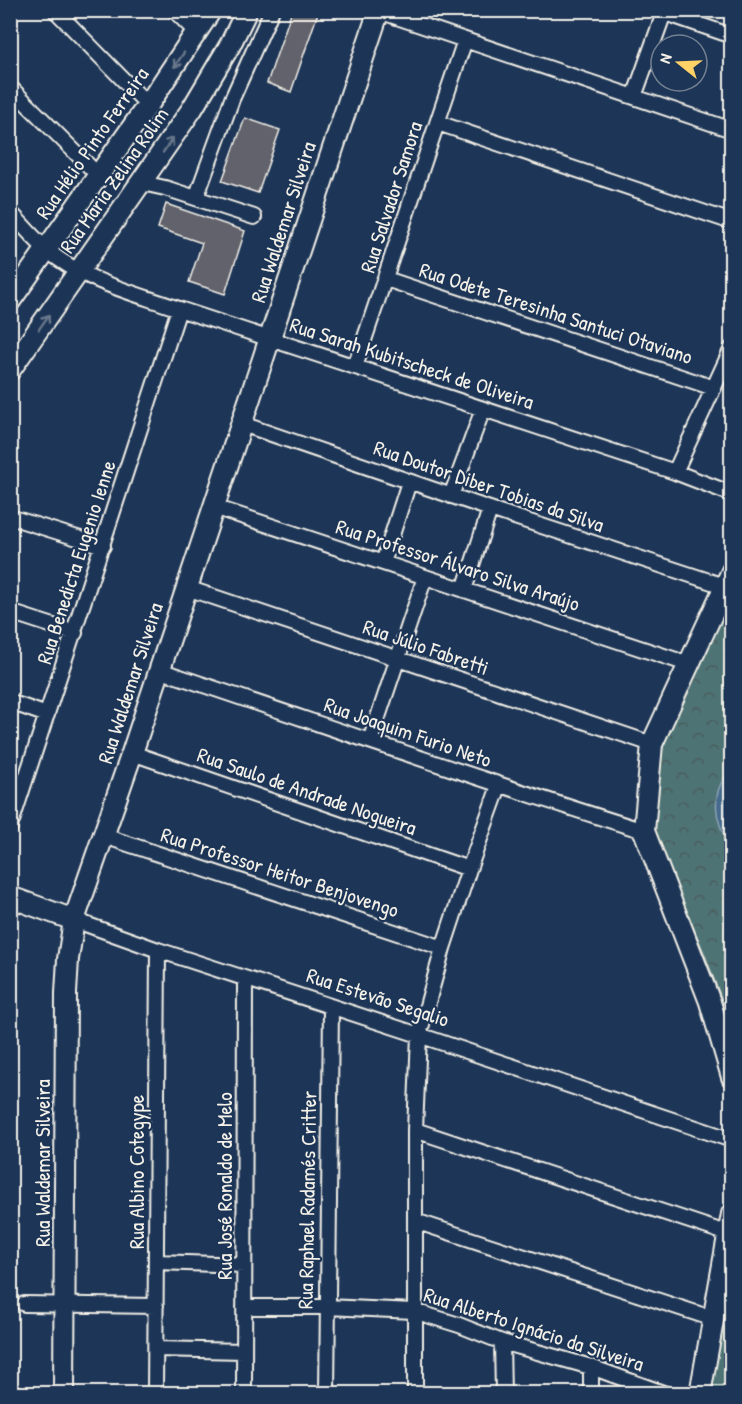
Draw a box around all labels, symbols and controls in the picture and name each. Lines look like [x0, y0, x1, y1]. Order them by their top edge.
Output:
north arrow [649, 33, 709, 93]
text: N [653, 50, 677, 66]
one-way arrow [173, 51, 185, 67]
street label: Rua Hélio Pinto Ferreira [29, 61, 155, 225]
street label: Rua Maria Zelina Rolim [53, 101, 175, 259]
street label: Rua Salvador Samora [353, 118, 429, 276]
one-way arrow [162, 137, 174, 153]
street label: Rua Waldemar Silveira [243, 138, 323, 306]
street label: Rua Odete Teresinha Santuci Otaviano [416, 255, 696, 371]
street label: Rua Sarah Kubitscheck de Oliveira [286, 310, 538, 416]
one-way arrow [38, 314, 50, 330]
street label: Rua Doutor Diber Tobias da Silva [370, 433, 608, 539]
street label: Rua Benedicta Eugenio Ienne [29, 456, 123, 668]
street label: Rua Professor Álvaro Silva Araújo [332, 512, 584, 618]
street label: Rua Waldemar Silveira [90, 599, 170, 767]
street label: Rua Júlio Fabretti [359, 612, 493, 682]
street label: Rua Joaquim Furio Neto [321, 690, 495, 774]
street label: Rua Saulo de Andrade Nogueira [194, 740, 420, 842]
street label: Rua Professor Heitor Benjovengo [157, 820, 403, 924]
street label: Rua Estevão Segalio [303, 960, 453, 1034]
street label: Rua Waldemar Silveira [28, 1079, 57, 1247]
street label: Rua Raphael Radamés Critter [291, 1091, 323, 1309]
street label: Rua José Ronaldo de Melo [210, 1092, 239, 1280]
street label: Rua Albino Cotegype [122, 1095, 151, 1249]
street label: Rua Alberto Ignácio da Silveira [420, 1280, 648, 1378]

